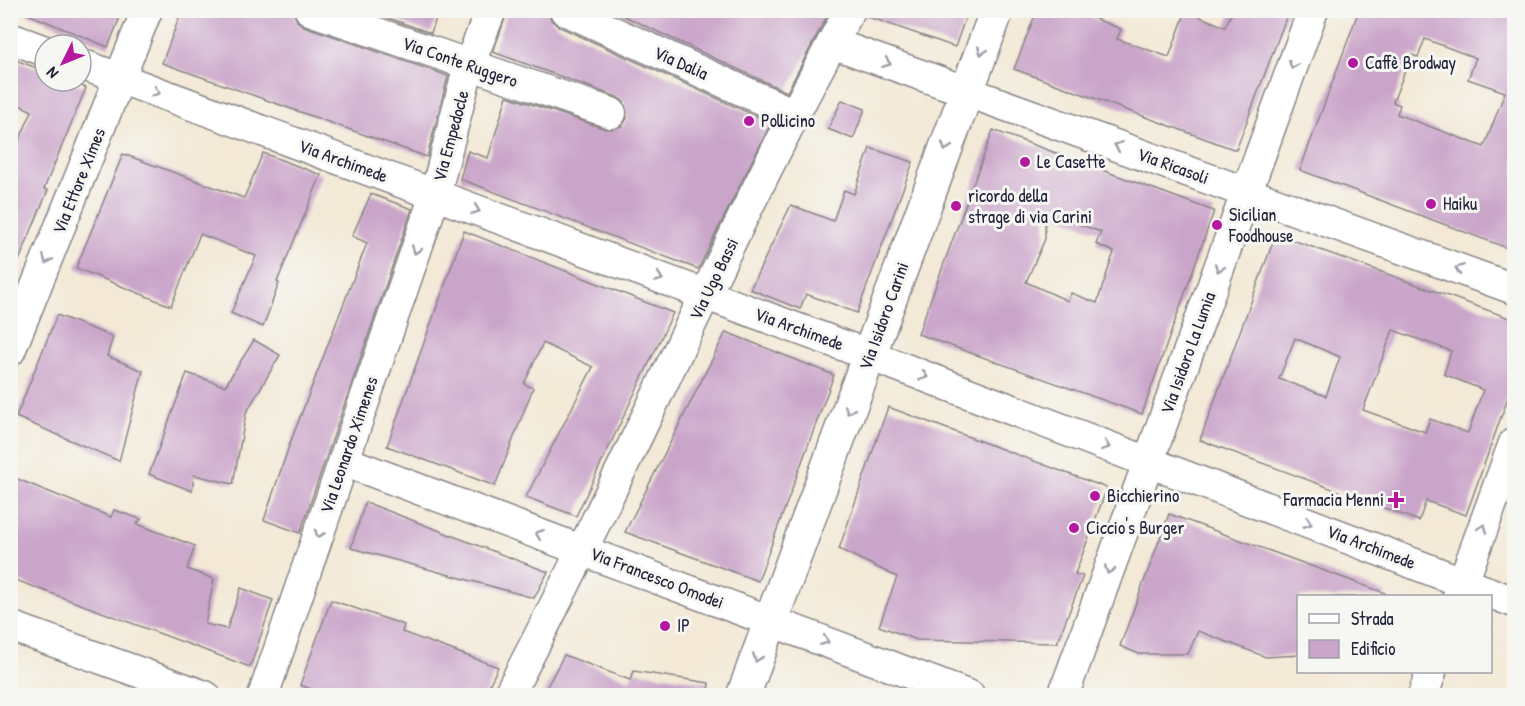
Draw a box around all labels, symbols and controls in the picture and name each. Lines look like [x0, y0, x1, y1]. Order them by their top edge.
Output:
street label: Via Conte Ruggero [399, 30, 521, 93]
north arrow [33, 33, 93, 93]
street label: Via Dalia [650, 40, 712, 86]
one-way arrow [977, 45, 989, 56]
place label: Caffè Brodway [1365, 50, 1456, 75]
one-way arrow [881, 56, 892, 69]
marker: Caffè Brodway [1346, 56, 1360, 70]
one-way arrow [1288, 59, 1300, 70]
text: N [41, 62, 63, 84]
one-way arrow [150, 84, 160, 97]
street label: Via Empedocle [426, 87, 475, 184]
place label: Pollicino [761, 108, 815, 133]
marker: Pollicino [742, 114, 756, 128]
street label: Via Ettore Ximes [46, 124, 111, 238]
street label: Via Archimede [295, 133, 391, 188]
one-way arrow [941, 141, 954, 152]
one-way arrow [1113, 141, 1124, 154]
street label: Via Ricasoli [1134, 141, 1212, 190]
place label: Le Casette [1037, 149, 1106, 174]
marker: Le Casette [1018, 155, 1032, 169]
place label: ricordo della strage di via Carini [968, 183, 1092, 229]
place label: Haiku [1443, 191, 1477, 216]
marker: Haiku [1424, 197, 1438, 211]
marker: ricordo della strage di via Carini [949, 199, 963, 213]
place label: Sicilian Foodhouse [1228, 202, 1293, 248]
one-way arrow [470, 203, 481, 215]
marker: Sicilian Foodhouse [1210, 218, 1224, 232]
street label: Via Ugo Bassi [683, 233, 744, 324]
one-way arrow [411, 244, 424, 255]
one-way arrow [42, 253, 54, 264]
street label: Via Isidoro Carini [852, 258, 915, 373]
one-way arrow [1214, 263, 1227, 273]
one-way arrow [1455, 263, 1465, 276]
one-way arrow [653, 270, 664, 283]
street label: Via Isidoro La Lumia [1154, 288, 1221, 417]
street label: Via Archimede [751, 301, 847, 356]
one-way arrow [918, 369, 929, 381]
street label: Via Leonardo Ximenes [313, 373, 384, 517]
one-way arrow [844, 404, 856, 415]
one-way arrow [1100, 439, 1111, 451]
place label: Bicchierino [1107, 483, 1179, 508]
place label: Farmacia Menni [1283, 487, 1384, 512]
marker: Bicchierino [1088, 489, 1102, 503]
marker: Farmacia Menni [1389, 493, 1403, 507]
place label: Ciccio's Burger [1086, 515, 1185, 540]
one-way arrow [1301, 516, 1312, 528]
street label: Via Archimede [1323, 518, 1419, 575]
marker: Ciccio's Burger [1067, 521, 1081, 535]
one-way arrow [1476, 523, 1488, 534]
one-way arrow [313, 528, 326, 539]
one-way arrow [534, 529, 545, 541]
street label: Via Francesco Omodei [587, 541, 728, 615]
one-way arrow [1104, 564, 1117, 575]
legend [1297, 595, 1492, 673]
text: Strada [1351, 606, 1394, 631]
place label: IP [677, 613, 690, 638]
marker: IP [658, 619, 672, 633]
one-way arrow [819, 634, 830, 647]
text: Edificio [1351, 636, 1395, 661]
one-way arrow [751, 652, 764, 663]

